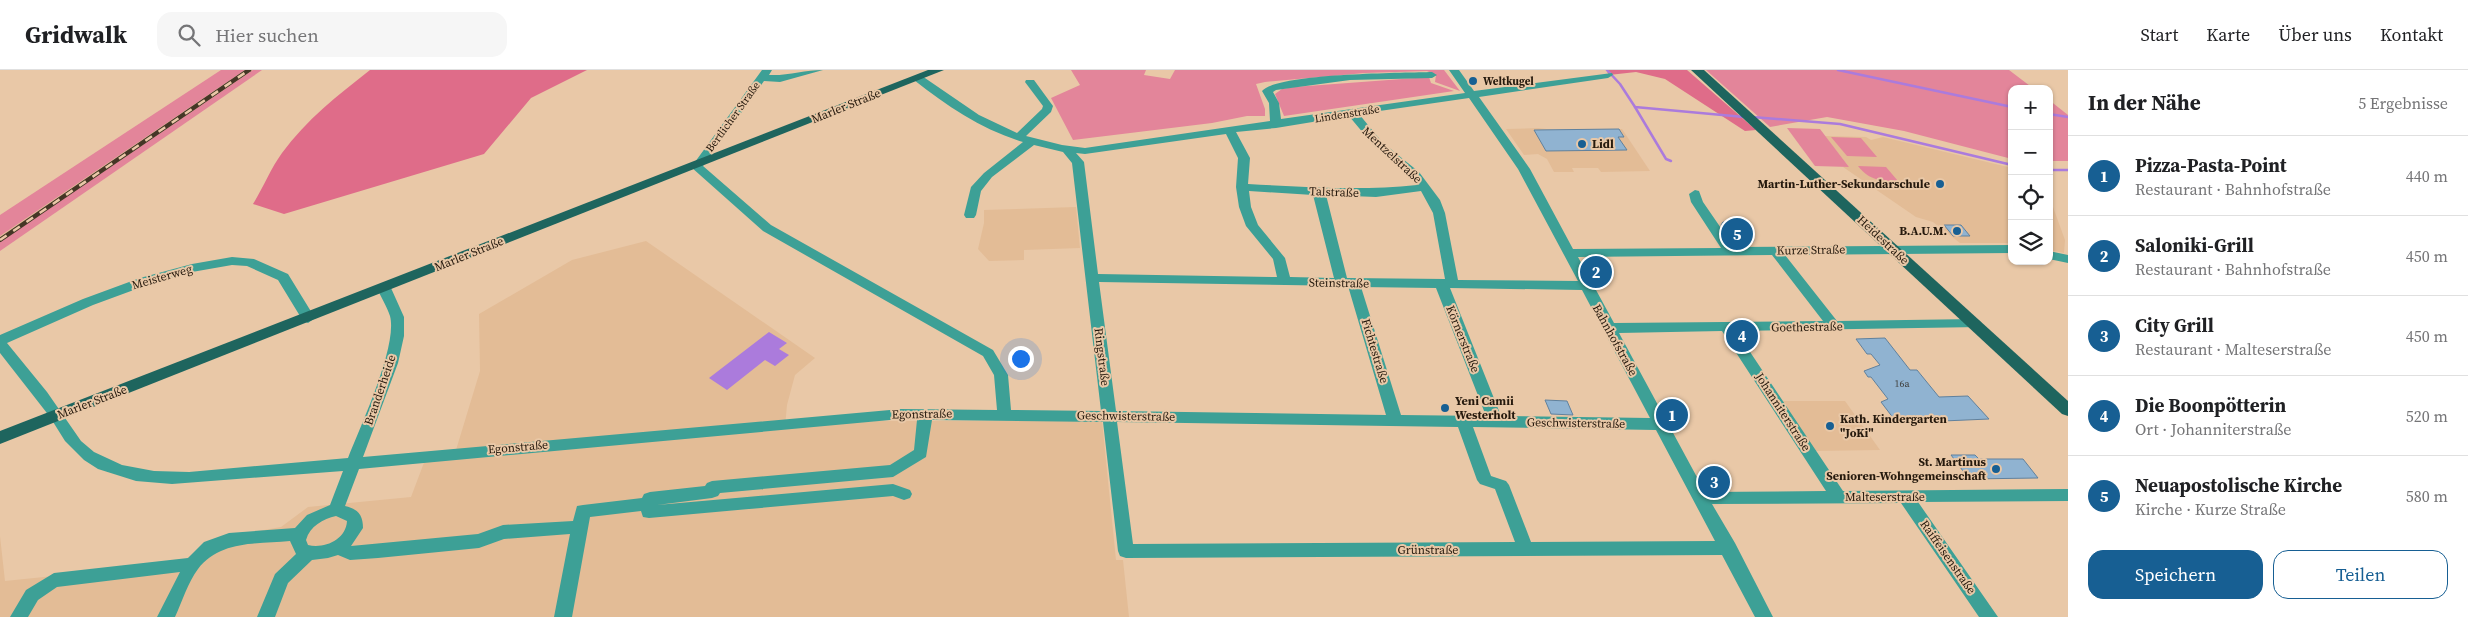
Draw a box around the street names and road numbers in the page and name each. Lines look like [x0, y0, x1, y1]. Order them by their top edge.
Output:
street label: Bertlicher Straße [702, 78, 764, 155]
street label: Marler Straße [809, 85, 883, 127]
street label: Lindenstraße [1313, 101, 1381, 127]
street label: Mentzelstraße [1359, 123, 1425, 187]
street label: Talstraße [1309, 183, 1359, 201]
street label: Heidestraße [1854, 212, 1912, 268]
street label: Marler Straße [432, 233, 506, 275]
street label: Kurze Straße [1777, 241, 1845, 259]
street label: Meisterweg [130, 261, 194, 293]
street label: Steinstraße [1309, 274, 1369, 292]
street label: Bahnhofstraße [1589, 301, 1641, 379]
street label: Körnerstraße [1442, 303, 1484, 375]
street label: Fichtestraße [1358, 317, 1392, 385]
street label: Goethestraße [1771, 318, 1843, 336]
street label: Ringstraße [1091, 327, 1113, 387]
street label: Branderheide [360, 353, 400, 427]
street label: Johanniterstraße [1751, 369, 1814, 454]
street label: Marler Straße [55, 381, 129, 423]
street label: Egonstraße [892, 405, 952, 423]
street label: Geschwisterstraße [1077, 407, 1175, 425]
street label: Geschwisterstraße [1527, 414, 1625, 432]
street label: Egonstraße [487, 436, 549, 458]
street label: Malteserstraße [1845, 489, 1925, 505]
street label: Raiffeisenstraße [1917, 517, 1979, 597]
street label: Grünstraße [1398, 542, 1458, 558]

